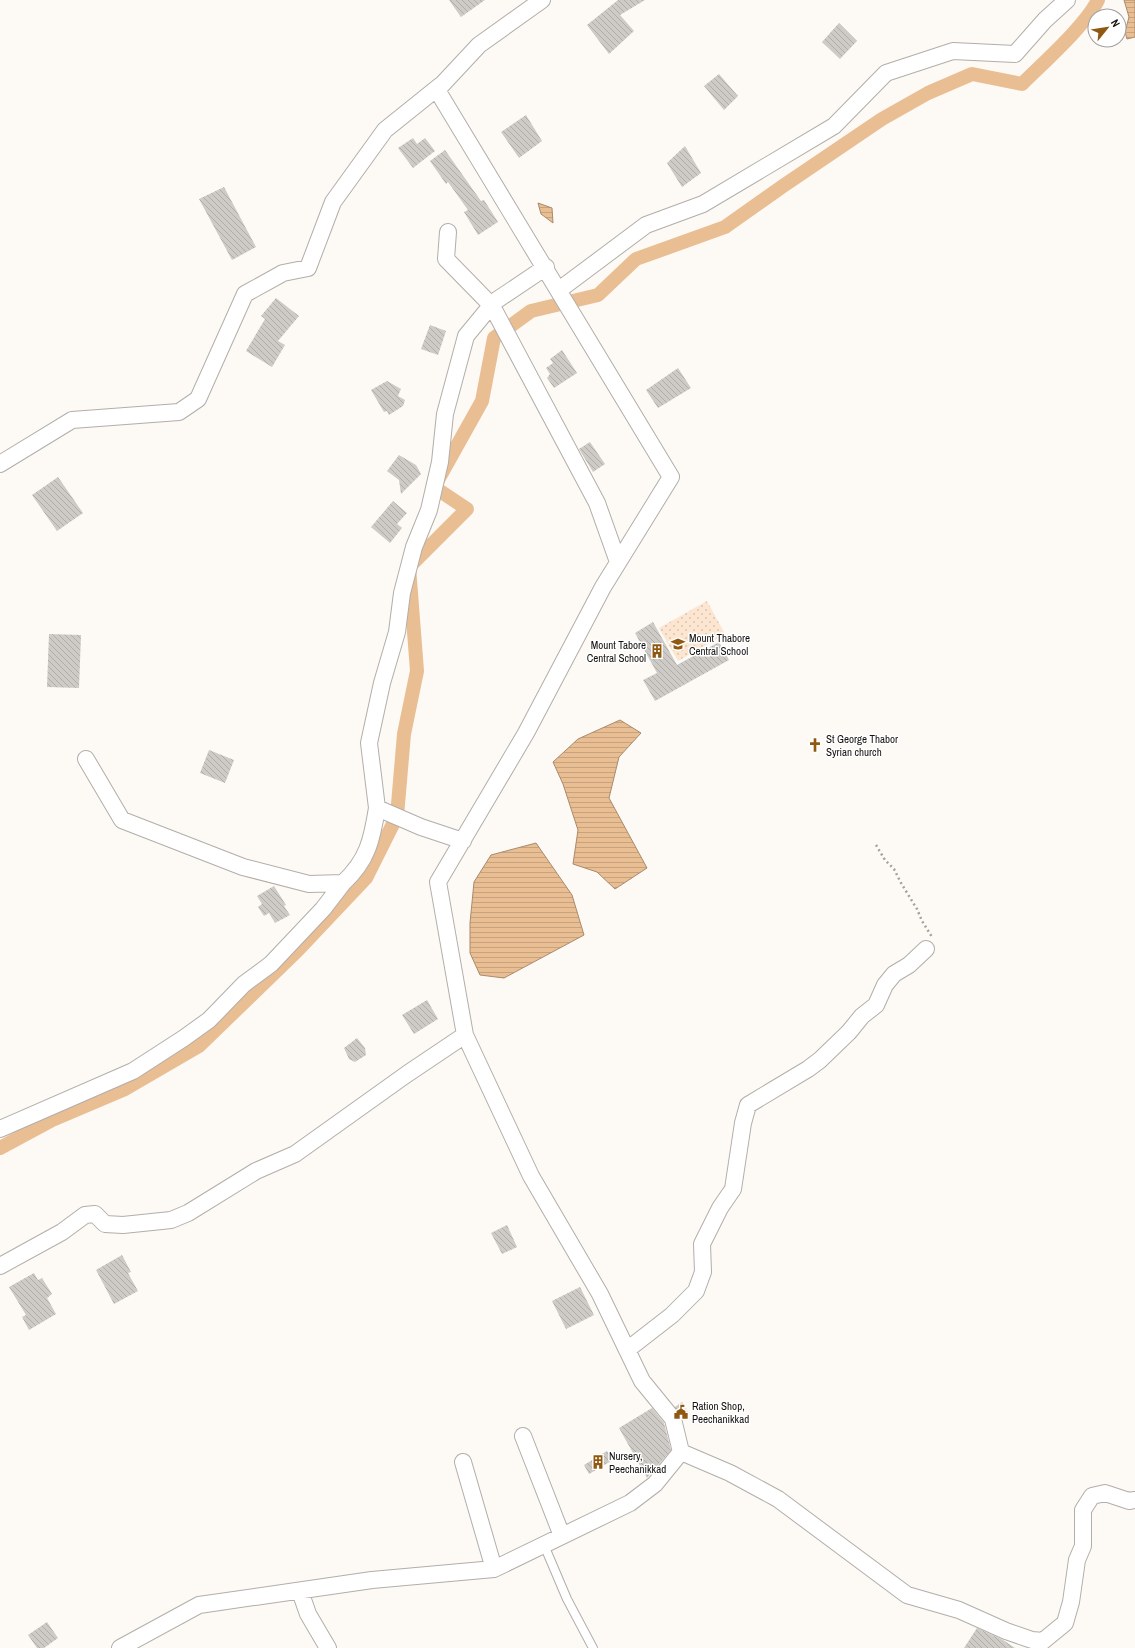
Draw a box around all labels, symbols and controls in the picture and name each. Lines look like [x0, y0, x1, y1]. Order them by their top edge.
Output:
north arrow [1087, 8, 1127, 48]
text: N [1108, 17, 1123, 29]
place label: Mount Thabore Central School [689, 631, 750, 658]
school or university icon: Mount Thabore Central School [670, 636, 686, 652]
place label: Mount Tabore Central School [587, 638, 646, 665]
building icon: Mount Tabore Central School [649, 643, 665, 659]
place label: St George Thabor Syrian church [826, 732, 898, 759]
church icon: St George Thabor Syrian church [807, 737, 823, 753]
place label: Ration Shop, Peechanikkad [692, 1399, 749, 1426]
public building icon: Ration Shop, Peechanikkad [673, 1404, 689, 1420]
place label: Nursery, Peechanikkad [609, 1449, 666, 1476]
building icon: Nursery, Peechanikkad [590, 1454, 606, 1470]

